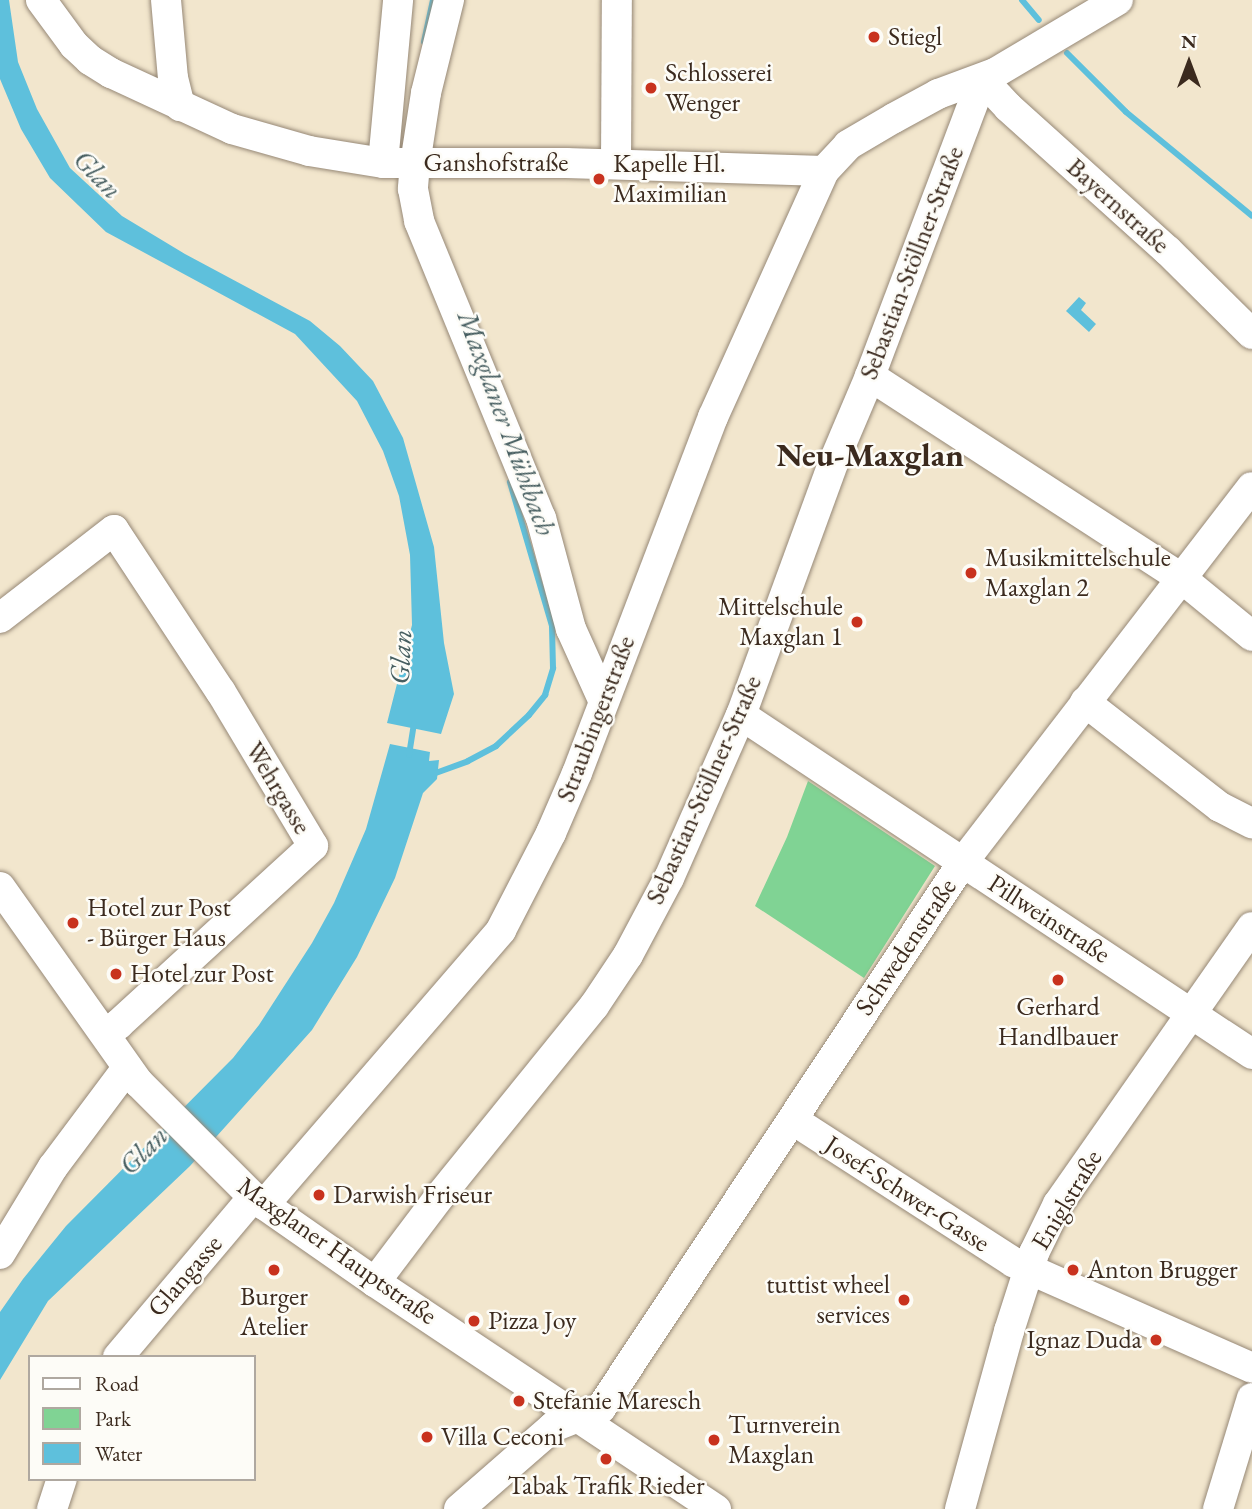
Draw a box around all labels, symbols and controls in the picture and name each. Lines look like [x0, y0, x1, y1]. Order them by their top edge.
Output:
place label: Stiegl [888, 21, 942, 53]
north arrow [1154, 28, 1224, 98]
marker: Stiegl [866, 29, 882, 45]
text: N [1181, 29, 1197, 54]
place label: Schlosserei Wenger [665, 57, 772, 119]
marker: Schlosserei Wenger [643, 80, 659, 96]
water label: Glan [67, 142, 129, 206]
street label: Sebastian-Stöllner-Straße [853, 142, 971, 384]
street label: Ganshofstraße [424, 147, 568, 179]
place label: Kapelle Hl. Maximilian [613, 148, 727, 210]
street label: Bayernstraße [1060, 152, 1176, 260]
marker: Kapelle Hl. Maximilian [591, 171, 607, 187]
water label: Maxglaner Mühlbach [451, 306, 563, 540]
district label: Neu-Maxglan [776, 435, 964, 475]
place label: Musikmittelschule Maxglan 2 [985, 542, 1171, 604]
marker: Musikmittelschule Maxglan 2 [963, 565, 979, 581]
place label: Mittelschule Maxglan 1 [718, 591, 843, 652]
marker: Mittelschule Maxglan 1 [849, 614, 865, 630]
water label: Glan [382, 629, 418, 685]
street label: Straubingerstraße [550, 631, 642, 807]
street label: Sebastian-Stöllner-Straße [640, 671, 768, 909]
street label: Wehrgasse [238, 736, 318, 840]
street label: Pillweinstraße [982, 868, 1116, 970]
street label: Schwedenstraße [849, 873, 963, 1021]
place label: Hotel zur Post - Bürger Haus [87, 892, 231, 954]
marker: Hotel zur Post - Bürger Haus [65, 915, 81, 931]
place label: Hotel zur Post [130, 958, 274, 990]
marker: Hotel zur Post [108, 966, 124, 982]
marker: Gerhard Handlbauer [1050, 972, 1066, 988]
place label: Gerhard Handlbauer [998, 991, 1118, 1052]
water label: Glan [112, 1119, 174, 1181]
street label: Josef-Schwer-Gasse [819, 1129, 995, 1259]
street label: Eniglstraße [1025, 1144, 1109, 1256]
street label: Maxglaner Hauptstraße [231, 1171, 443, 1331]
place label: Darwish Friseur [333, 1179, 492, 1211]
marker: Darwish Friseur [311, 1187, 327, 1203]
street label: Glangasse [141, 1229, 229, 1323]
place label: Anton Brugger [1087, 1254, 1238, 1286]
marker: Burger Atelier [266, 1262, 282, 1278]
marker: Anton Brugger [1065, 1262, 1081, 1278]
place label: tuttist wheel services [766, 1269, 890, 1330]
place label: Burger Atelier [240, 1281, 308, 1342]
marker: tuttist wheel services [896, 1292, 912, 1308]
place label: Pizza Joy [488, 1305, 576, 1337]
marker: Pizza Joy [466, 1313, 482, 1329]
place label: Ignaz Duda [1026, 1324, 1142, 1356]
marker: Ignaz Duda [1148, 1332, 1164, 1348]
legend [28, 1355, 256, 1481]
text: Road [95, 1370, 139, 1397]
place label: Stefanie Maresch [533, 1385, 701, 1417]
marker: Stefanie Maresch [511, 1393, 527, 1409]
text: Park [95, 1405, 131, 1432]
place label: Turnverein Maxglan [728, 1409, 841, 1470]
place label: Villa Ceconi [441, 1421, 564, 1453]
marker: Villa Ceconi [419, 1429, 435, 1445]
marker: Turnverein Maxglan [706, 1432, 722, 1448]
text: Water [95, 1440, 142, 1467]
marker: Tabak Trafik Rieder [598, 1451, 614, 1467]
place label: Tabak Trafik Rieder [507, 1470, 705, 1502]

